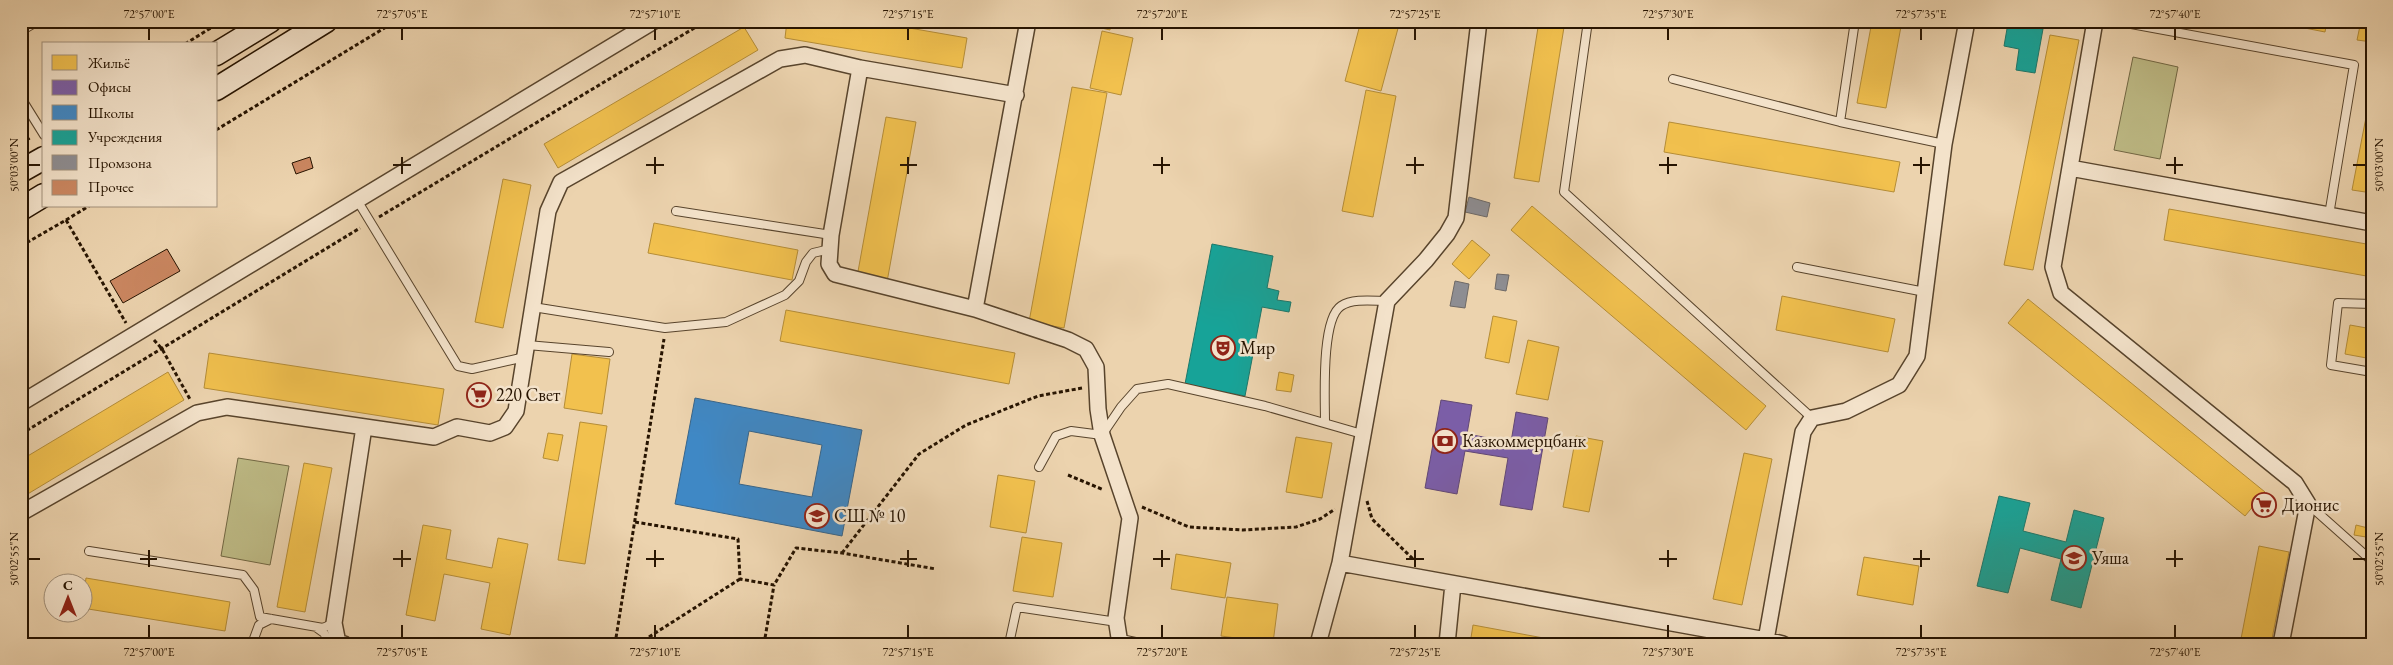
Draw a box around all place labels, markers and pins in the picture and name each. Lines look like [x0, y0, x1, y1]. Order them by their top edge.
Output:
theatre icon: Мир [1210, 335, 1236, 361]
place label: Мир [1240, 336, 1275, 359]
supermarket icon: 220 Свет [466, 382, 492, 408]
place label: 220 Свет [496, 383, 561, 406]
bank icon: Казкоммерцбанк [1432, 428, 1458, 454]
place label: Казкоммерцбанк [1462, 429, 1587, 452]
supermarket icon: Дионис [2251, 492, 2277, 518]
place label: Дионис [2282, 493, 2339, 516]
school or university icon: СШ № 10 [804, 503, 830, 529]
place label: СШ № 10 [834, 504, 906, 527]
school or university icon: Уяша [2061, 545, 2087, 571]
place label: Уяша [2091, 546, 2130, 569]

